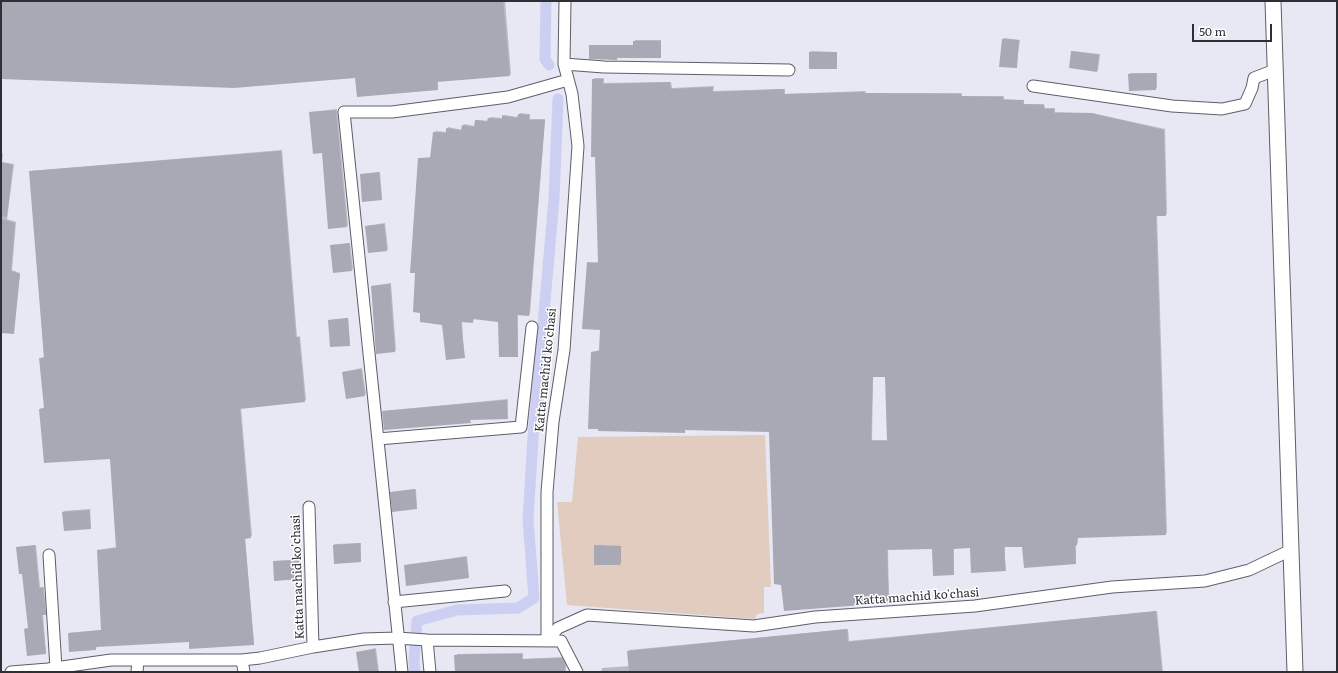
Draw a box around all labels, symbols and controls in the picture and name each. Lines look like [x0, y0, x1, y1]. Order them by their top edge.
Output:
scale bar [1194, 16, 1274, 42]
text: 50 m [1199, 22, 1226, 40]
street label: Katta machid ko'chasi [532, 307, 560, 433]
street label: Katta machid ko'chasi [289, 514, 307, 640]
street label: Katta machid ko'chasi [854, 585, 980, 609]

